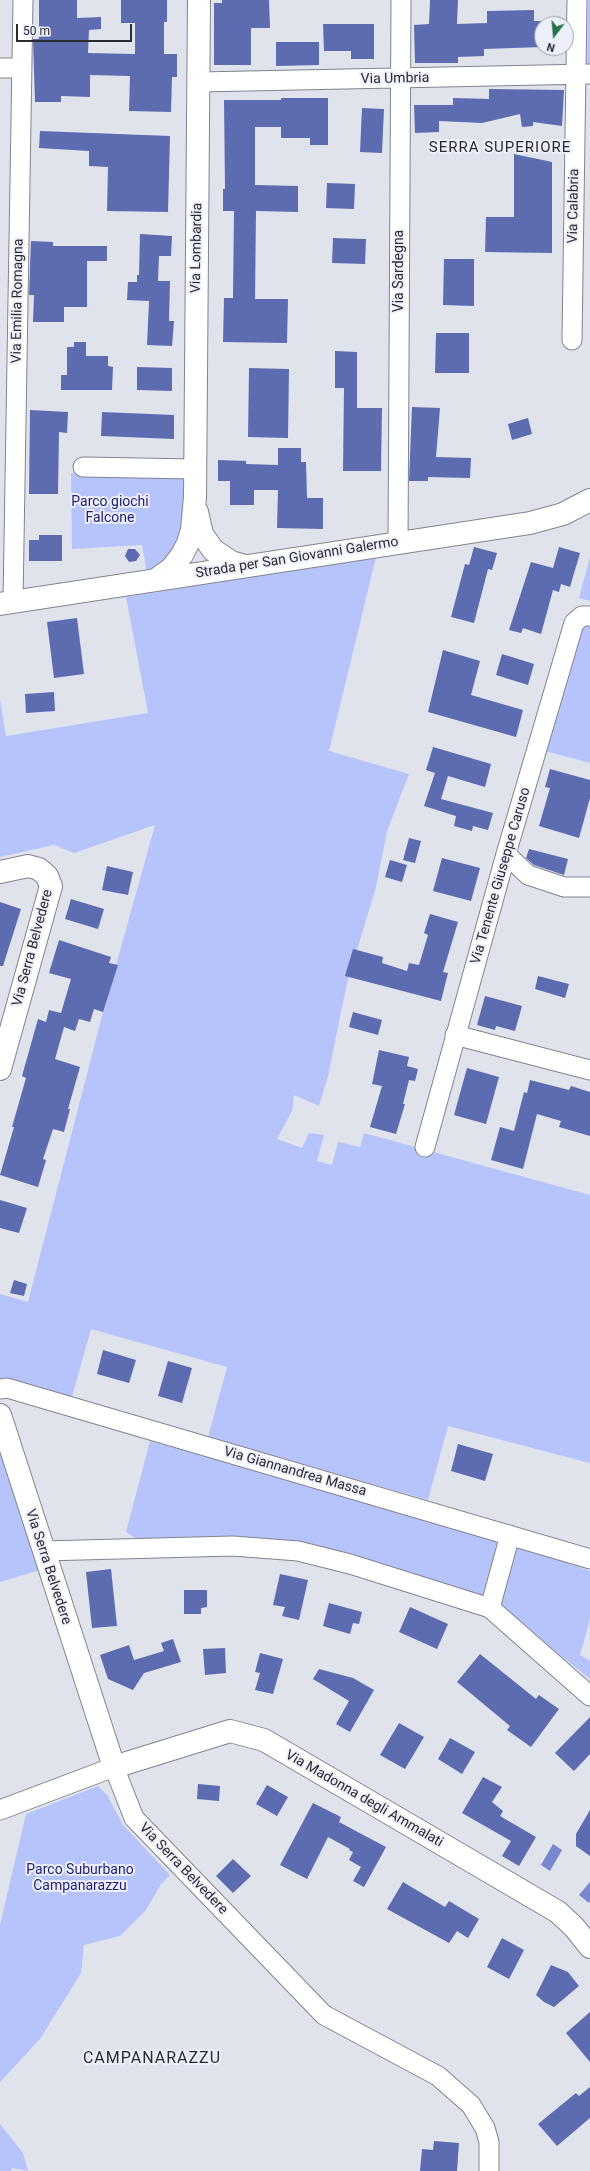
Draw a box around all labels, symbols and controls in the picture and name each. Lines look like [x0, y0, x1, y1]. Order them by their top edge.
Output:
scale bar [18, 16, 134, 42]
north arrow [534, 16, 574, 56]
text: 50 m [23, 24, 50, 38]
text: N [545, 40, 556, 54]
street label: Via Umbria [361, 70, 429, 88]
district label: SERRA SUPERIORE [429, 139, 571, 157]
street label: Via Calabria [565, 168, 583, 244]
street label: Via Lombardia [188, 203, 206, 293]
street label: Via Sardegna [391, 230, 407, 312]
street label: Via Emilia Romagna [9, 239, 27, 363]
park label: Parco giochi Falcone [71, 494, 149, 526]
street label: Strada per San Giovanni Galermo [194, 534, 400, 582]
street label: Via Tenente Giuseppe Caruso [468, 786, 534, 966]
street label: Via Serra Belvedere [9, 888, 57, 1008]
street label: Via Giannandrea Massa [222, 1444, 368, 1500]
street label: Via Serra Belvedere [21, 1507, 75, 1627]
street label: Via Madonna degli Ammalati [282, 1747, 446, 1851]
street label: Via Serra Belvedere [135, 1820, 231, 1918]
park label: Parco Suburbano Campanarazzu [26, 1862, 134, 1894]
district label: CAMPANARAZZU [83, 2049, 221, 2069]

